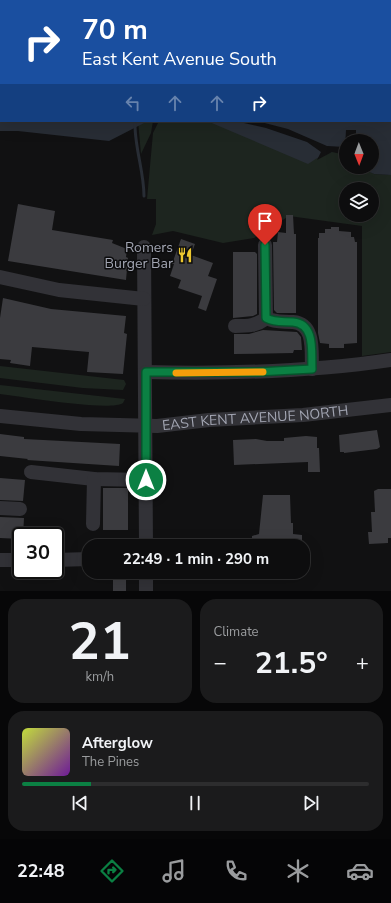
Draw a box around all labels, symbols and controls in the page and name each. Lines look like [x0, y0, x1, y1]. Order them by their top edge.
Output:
text: 70 m [82, 11, 148, 49]
icon: right [16, 16, 68, 68]
text: East Kent Avenue South [82, 47, 277, 71]
icon: left [122, 92, 144, 114]
icon: ahead [164, 92, 186, 114]
icon: ahead [206, 92, 228, 114]
icon: right [248, 92, 270, 114]
north arrow [339, 134, 379, 174]
map controls [339, 134, 379, 222]
button: layers [339, 182, 379, 222]
pin [248, 204, 282, 245]
icon: arrive [254, 210, 276, 232]
place label: Romers Burger Bar [105, 238, 173, 273]
restaurant icon: Romers Burger Bar [176, 246, 194, 264]
street label: EAST KENT AVENUE NORTH [161, 400, 349, 435]
position arrow [125, 459, 167, 501]
speed limit sign: 30 [12, 527, 64, 579]
text: 22:49 · 1 min · 290 m [123, 549, 269, 569]
text: 21 [69, 606, 131, 677]
text: Climate [214, 623, 259, 641]
text: 21.5° [255, 643, 328, 684]
text: − [214, 648, 227, 678]
text: + [356, 648, 369, 678]
text: km/h [85, 668, 114, 686]
text: Afterglow [82, 733, 153, 753]
text: The Pines [82, 753, 139, 771]
icon: previous [69, 792, 91, 814]
icon: pause [184, 792, 206, 814]
icon: next [300, 792, 322, 814]
icon: directions [98, 857, 126, 885]
icon: music [160, 857, 188, 885]
icon: phone [222, 857, 250, 885]
icon: climate [284, 857, 312, 885]
icon: car [346, 857, 374, 885]
text: 22:48 [17, 859, 65, 883]

